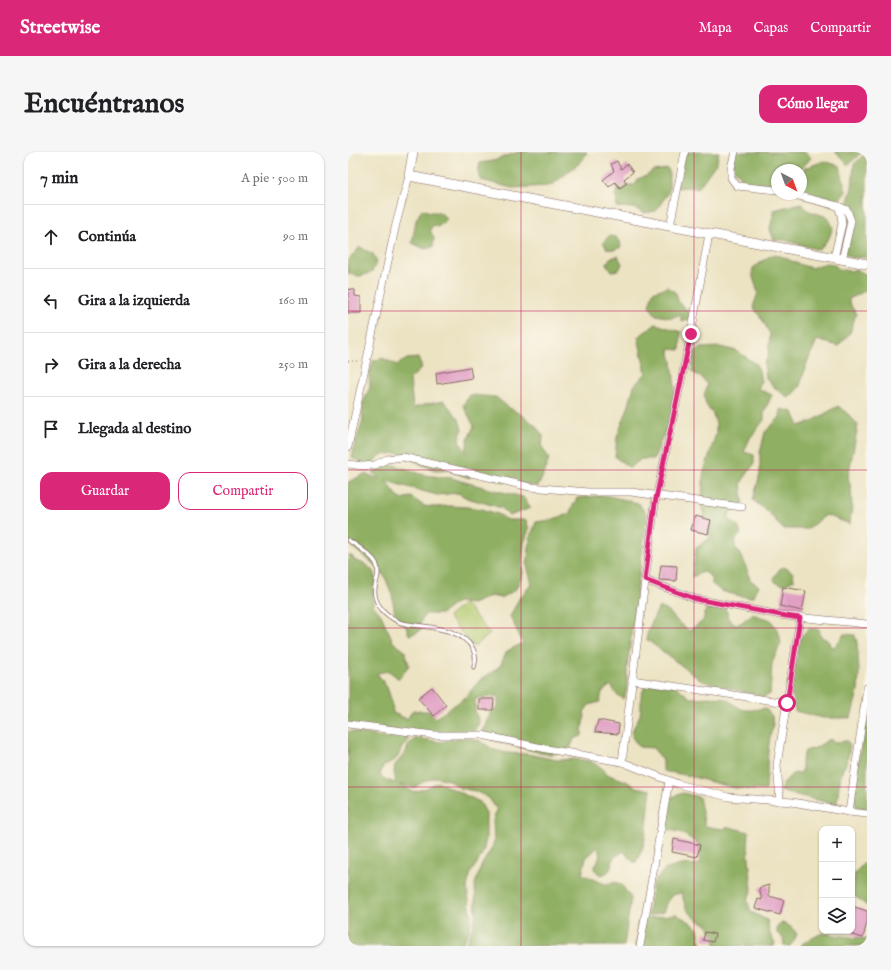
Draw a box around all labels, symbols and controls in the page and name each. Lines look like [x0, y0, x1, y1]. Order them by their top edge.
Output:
text: Streetwise [20, 16, 100, 40]
text: Mapa [699, 19, 732, 37]
text: Capas [754, 19, 788, 37]
text: Compartir [810, 19, 871, 37]
button: Cómo llegar [759, 85, 867, 123]
text: Encuéntranos [24, 87, 184, 122]
north arrow [771, 164, 807, 200]
text: 7 min [40, 168, 78, 189]
text: A pie · 500 m [241, 170, 308, 187]
icon: ahead [40, 226, 62, 248]
text: Continúa [78, 227, 136, 246]
text: 90 m [283, 228, 308, 245]
icon: left [40, 290, 62, 312]
text: Gira a la izquierda [78, 291, 190, 310]
text: 160 m [278, 292, 308, 309]
route end [682, 325, 700, 343]
icon: right [40, 354, 62, 376]
text: Gira a la derecha [78, 355, 181, 374]
text: 250 m [278, 356, 308, 373]
icon: arrive [40, 418, 62, 440]
text: Llegada al destino [78, 419, 191, 438]
button: Guardar [40, 472, 170, 510]
button: Compartir [178, 472, 308, 510]
route start [778, 694, 796, 712]
map controls [819, 826, 855, 934]
button: + [819, 826, 855, 862]
button: − [819, 862, 855, 898]
button: layers [819, 898, 855, 934]

